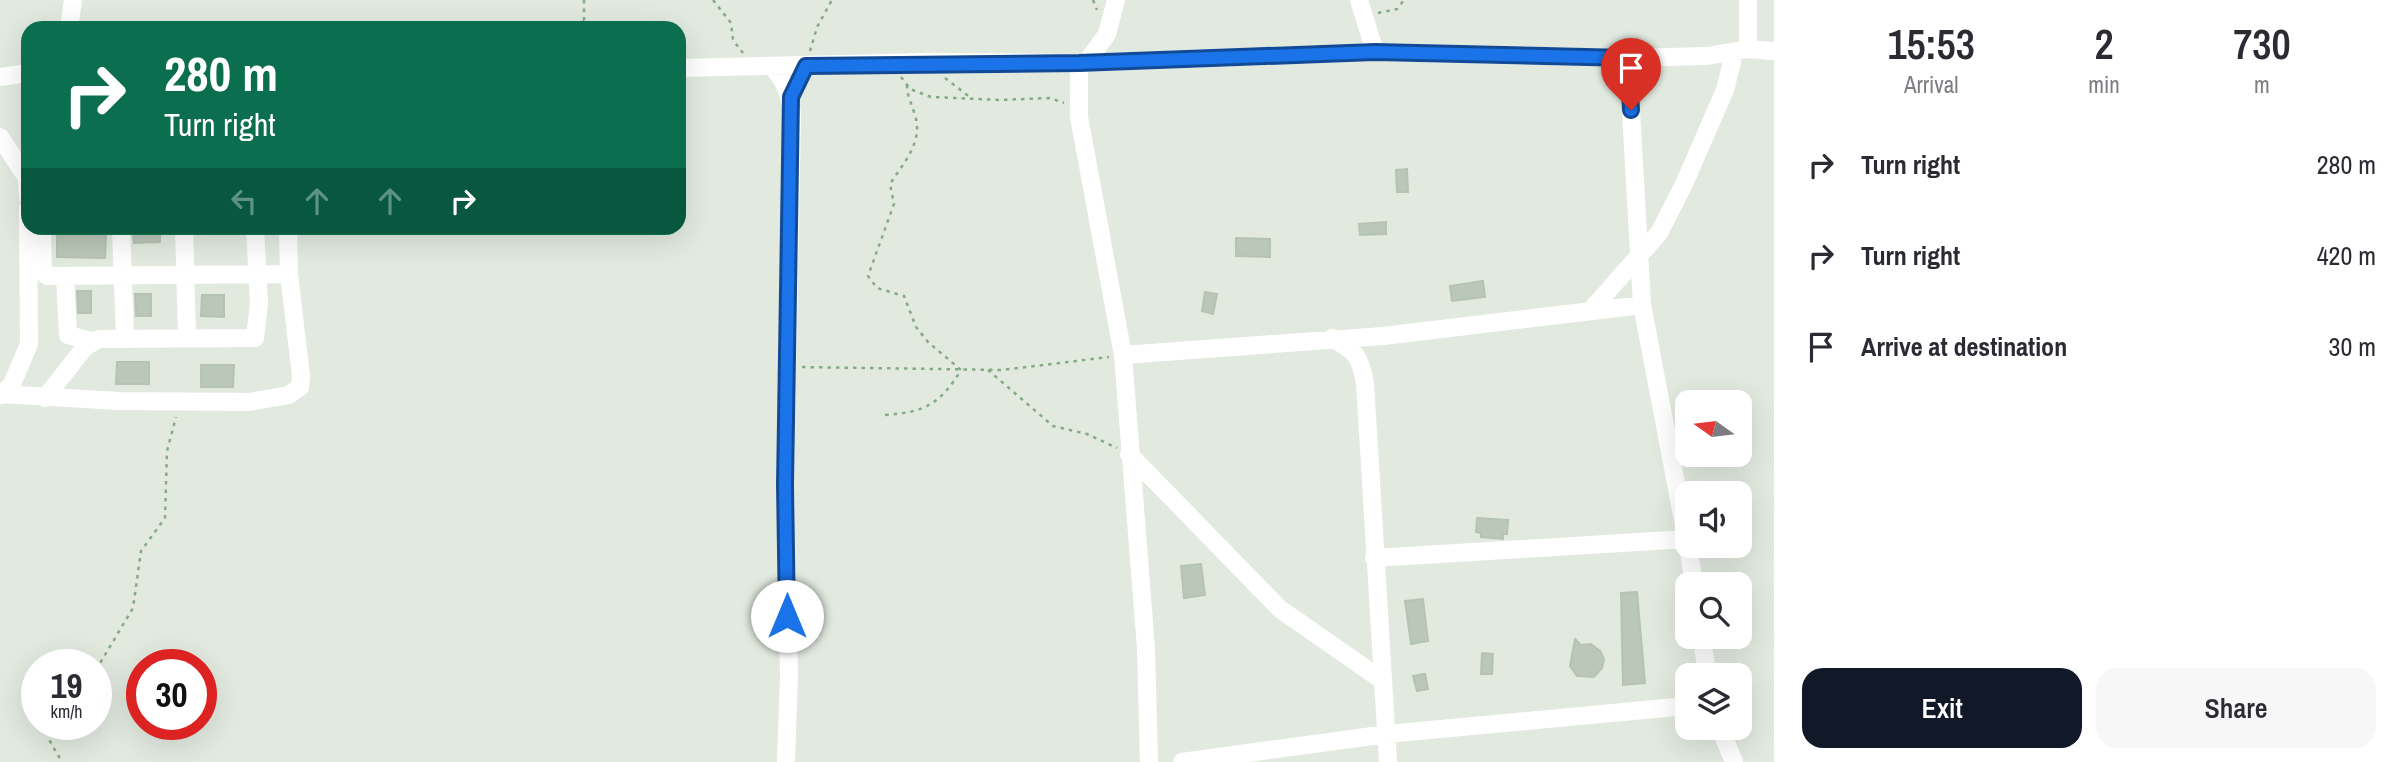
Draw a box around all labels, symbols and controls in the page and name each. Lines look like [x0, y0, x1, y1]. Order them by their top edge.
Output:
text: 15:53 [1887, 16, 1975, 72]
text: 2 [2094, 16, 2114, 72]
text: 730 [2233, 16, 2291, 72]
pin [1601, 38, 1661, 110]
text: 280 m [164, 40, 278, 106]
icon: right [49, 49, 140, 140]
icon: arrive [1612, 49, 1650, 87]
text: Arrival [1904, 69, 1958, 100]
text: min [2088, 69, 2120, 100]
text: m [2254, 69, 2270, 100]
text: Turn right [164, 103, 276, 146]
icon: right [1802, 146, 1840, 184]
text: Turn right [1861, 147, 1960, 182]
text: 280 m [2317, 147, 2376, 182]
icon: left [225, 182, 263, 220]
icon: ahead [298, 182, 336, 220]
icon: ahead [371, 182, 409, 220]
icon: right [444, 182, 482, 220]
icon: right [1802, 237, 1840, 275]
text: Turn right [1861, 238, 1960, 273]
text: 420 m [2317, 238, 2376, 273]
icon: arrive [1802, 328, 1840, 366]
text: Arrive at destination [1861, 329, 2067, 364]
text: 30 m [2329, 329, 2376, 364]
north arrow [1675, 390, 1752, 467]
map controls [1675, 390, 1752, 740]
button: sound [1675, 481, 1752, 558]
button: search [1675, 572, 1752, 649]
position arrow [750, 579, 824, 653]
speed limit sign: 30 [126, 649, 217, 740]
text: 19 [51, 662, 82, 709]
button: layers [1675, 663, 1752, 740]
button: Exit [1802, 668, 2082, 748]
button: Share [2096, 668, 2376, 748]
text: km/h [51, 699, 83, 724]

